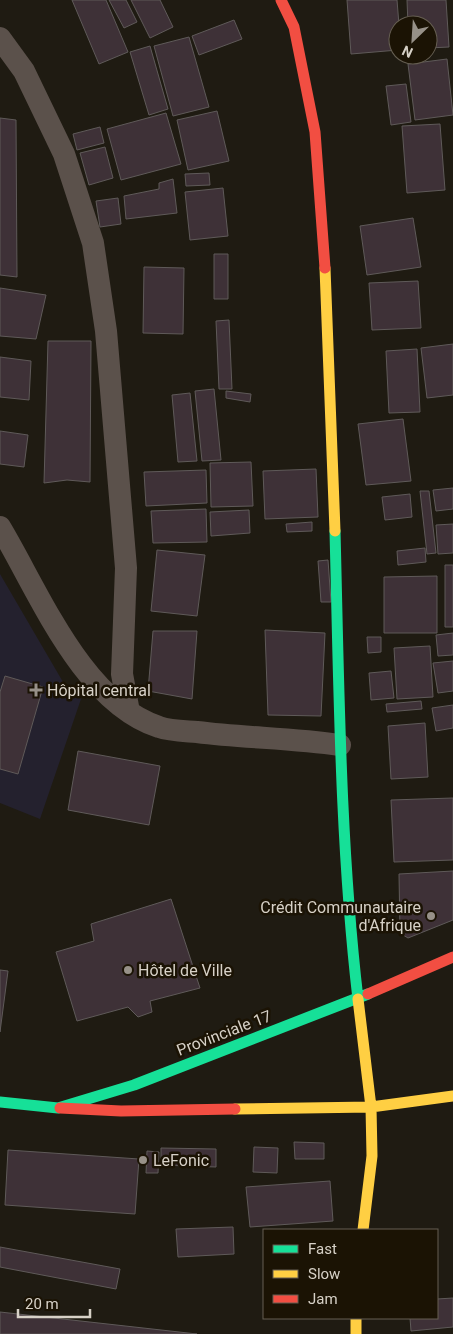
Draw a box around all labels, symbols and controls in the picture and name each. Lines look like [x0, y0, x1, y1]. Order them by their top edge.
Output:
north arrow [388, 15, 438, 65]
text: N [400, 42, 415, 61]
place label: Hôpital central [47, 681, 151, 700]
marker: Hôpital central [29, 683, 43, 697]
place label: Crédit Communautaire d'Afrique [260, 898, 421, 935]
marker: Crédit Communautaire d'Afrique [425, 910, 437, 922]
place label: Hôtel de Ville [138, 961, 232, 980]
marker: Hôtel de Ville [122, 964, 134, 976]
street label: Provinciale 17 [174, 1006, 274, 1060]
place label: LeFonic [153, 1151, 209, 1170]
marker: LeFonic [137, 1154, 149, 1166]
legend [263, 1229, 438, 1319]
text: Fast [308, 1240, 337, 1258]
text: Slow [308, 1265, 340, 1283]
scale bar [18, 1286, 90, 1318]
text: Jam [308, 1290, 338, 1308]
text: 20 m [25, 1295, 59, 1313]

